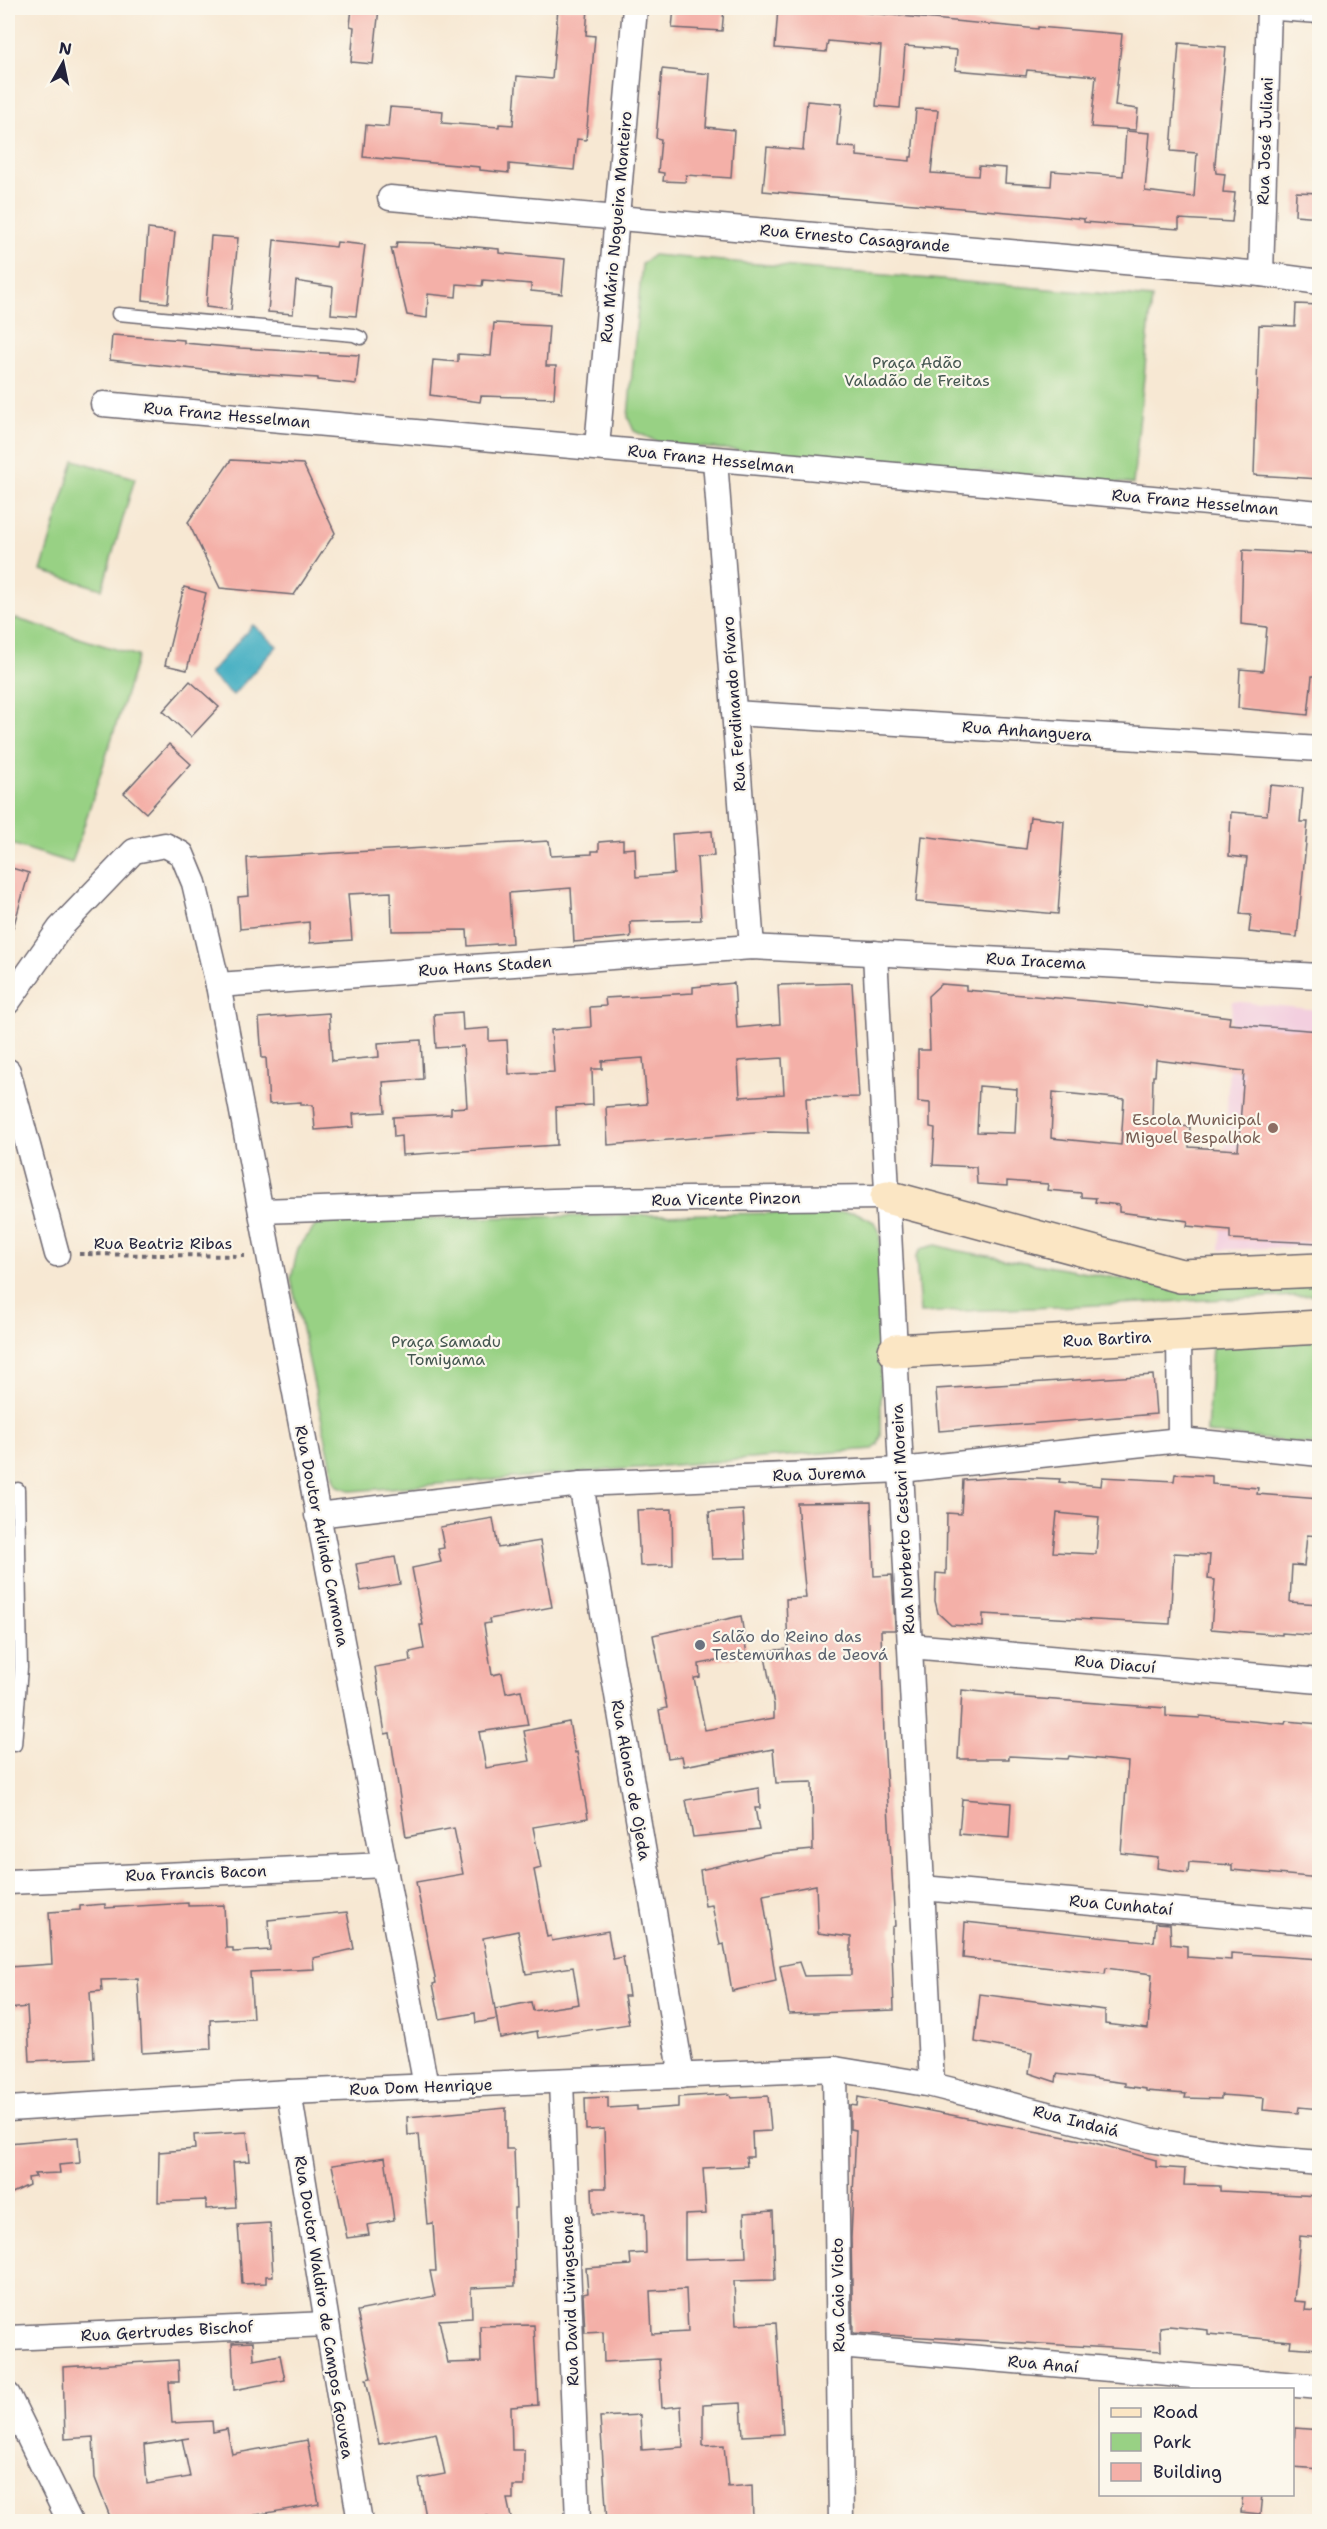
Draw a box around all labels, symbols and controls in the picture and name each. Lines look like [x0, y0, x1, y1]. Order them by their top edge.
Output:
north arrow [33, 33, 93, 93]
text: N [57, 37, 73, 60]
street label: Rua José Juliani [1252, 77, 1278, 205]
street label: Rua Mário Nogueira Monteiro [595, 110, 637, 344]
street label: Rua Ernesto Casagrande [759, 219, 951, 257]
park label: Praça Adão Valadão de Freitas [844, 352, 990, 391]
street label: Rua Franz Hesselman [143, 397, 311, 433]
street label: Rua Franz Hesselman [627, 440, 796, 478]
street label: Rua Franz Hesselman [1111, 484, 1279, 520]
street label: Rua Ferdinando Pívaro [717, 616, 751, 792]
street label: Rua Anhanguera [961, 716, 1093, 746]
street label: Rua Iracema [985, 948, 1087, 974]
street label: Rua Hans Staden [418, 951, 553, 981]
place label: Escola Municipal Miguel Bespalhok [1125, 1109, 1261, 1148]
marker: Escola Municipal Miguel Bespalhok [1266, 1121, 1280, 1135]
street label: Rua Vicente Pinzon [651, 1187, 801, 1211]
street label: Rua Beatriz Ribas [94, 1233, 232, 1254]
street label: Rua Bartira [1062, 1326, 1152, 1352]
park label: Praça Samadu Tomiyama [391, 1331, 501, 1370]
street label: Rua Norberto Cestari Moreira [886, 1403, 920, 1635]
street label: Rua Doutor Arlindo Carmona [290, 1423, 354, 1649]
street label: Rua Jurema [772, 1462, 866, 1486]
place label: Salão do Reino das Testemunhas de Jeová [712, 1626, 888, 1665]
marker: Salão do Reino das Testemunhas de Jeová [693, 1638, 707, 1652]
street label: Rua Diacuí [1074, 1650, 1157, 1678]
street label: Rua Alonso de Ojeda [607, 1698, 655, 1862]
street label: Rua Francis Bacon [125, 1860, 267, 1886]
street label: Rua Cunhataí [1068, 1890, 1174, 1920]
street label: Rua Dom Henrique [349, 2074, 493, 2100]
street label: Rua Indaiá [1031, 2100, 1121, 2142]
street label: Rua Doutor Waldiro de Campos Gouvea [290, 2154, 358, 2460]
street label: Rua David Livingstone [557, 2215, 583, 2387]
street label: Rua Caio Vioto [826, 2237, 850, 2353]
street label: Rua Gertrudes Bischof [80, 2316, 255, 2346]
street label: Rua Anaí [1007, 2350, 1080, 2378]
legend [1099, 2388, 1294, 2496]
text: Road [1153, 2400, 1198, 2424]
text: Park [1153, 2430, 1192, 2454]
text: Building [1153, 2460, 1222, 2484]

